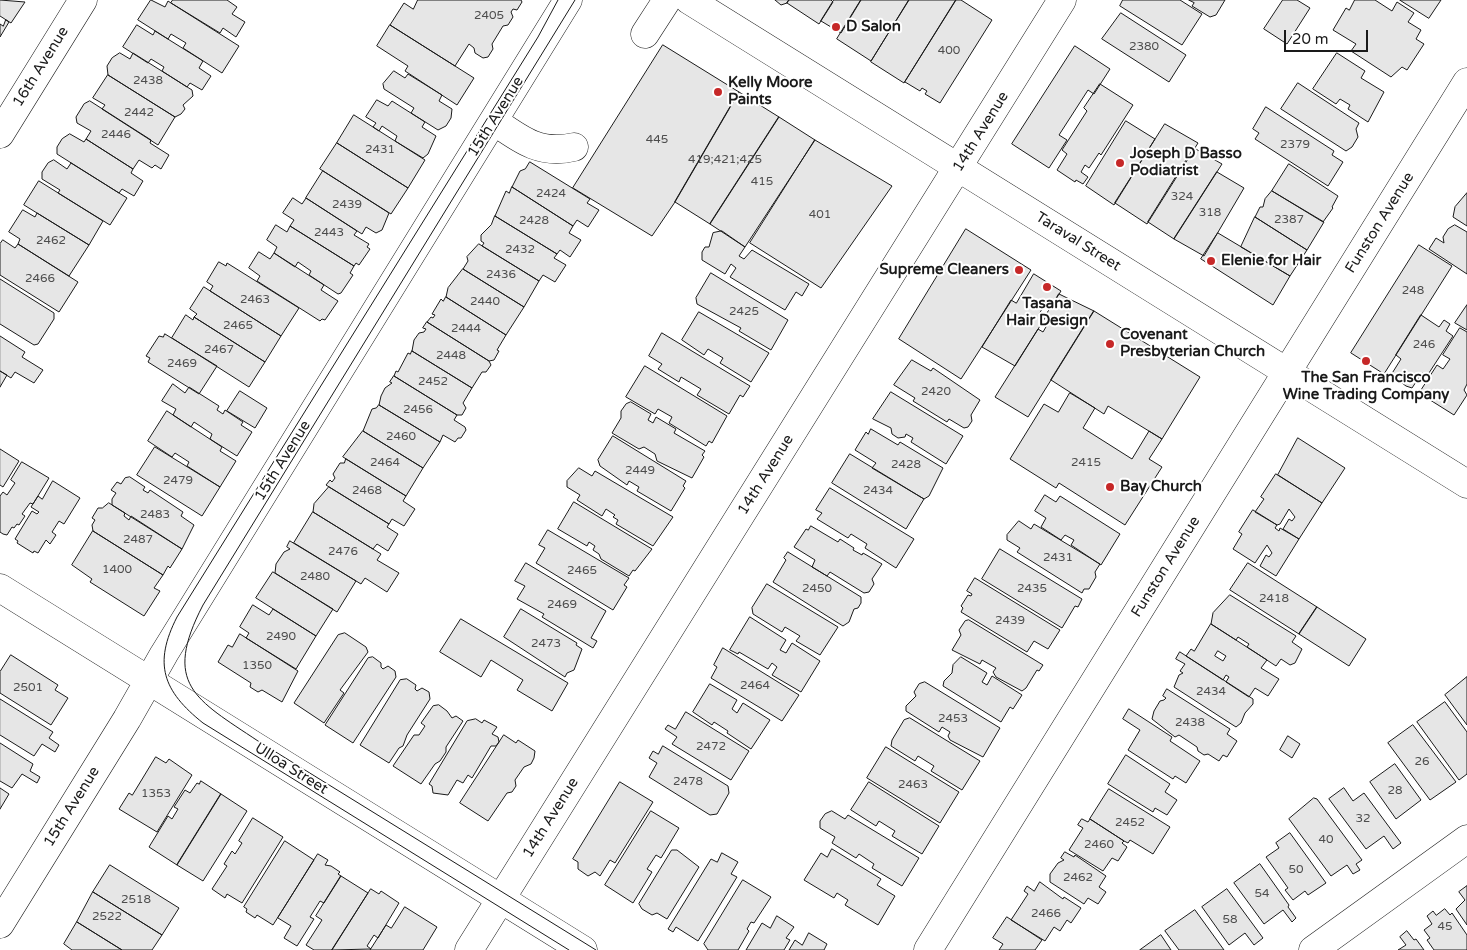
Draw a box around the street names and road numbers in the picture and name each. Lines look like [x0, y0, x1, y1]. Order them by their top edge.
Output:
street label: 16th Avenue [9, 24, 73, 110]
street label: 15th Avenue [464, 74, 528, 160]
street label: 14th Avenue [949, 89, 1013, 175]
street label: Funston Avenue [1342, 169, 1418, 277]
street label: Taraval Street [1032, 209, 1124, 275]
street label: 15th Avenue [251, 418, 315, 504]
street label: 14th Avenue [734, 432, 798, 518]
street label: Funston Avenue [1128, 513, 1204, 621]
street label: Ulloa Street [251, 739, 331, 799]
street label: 15th Avenue [40, 764, 104, 850]
street label: 14th Avenue [519, 775, 583, 861]

